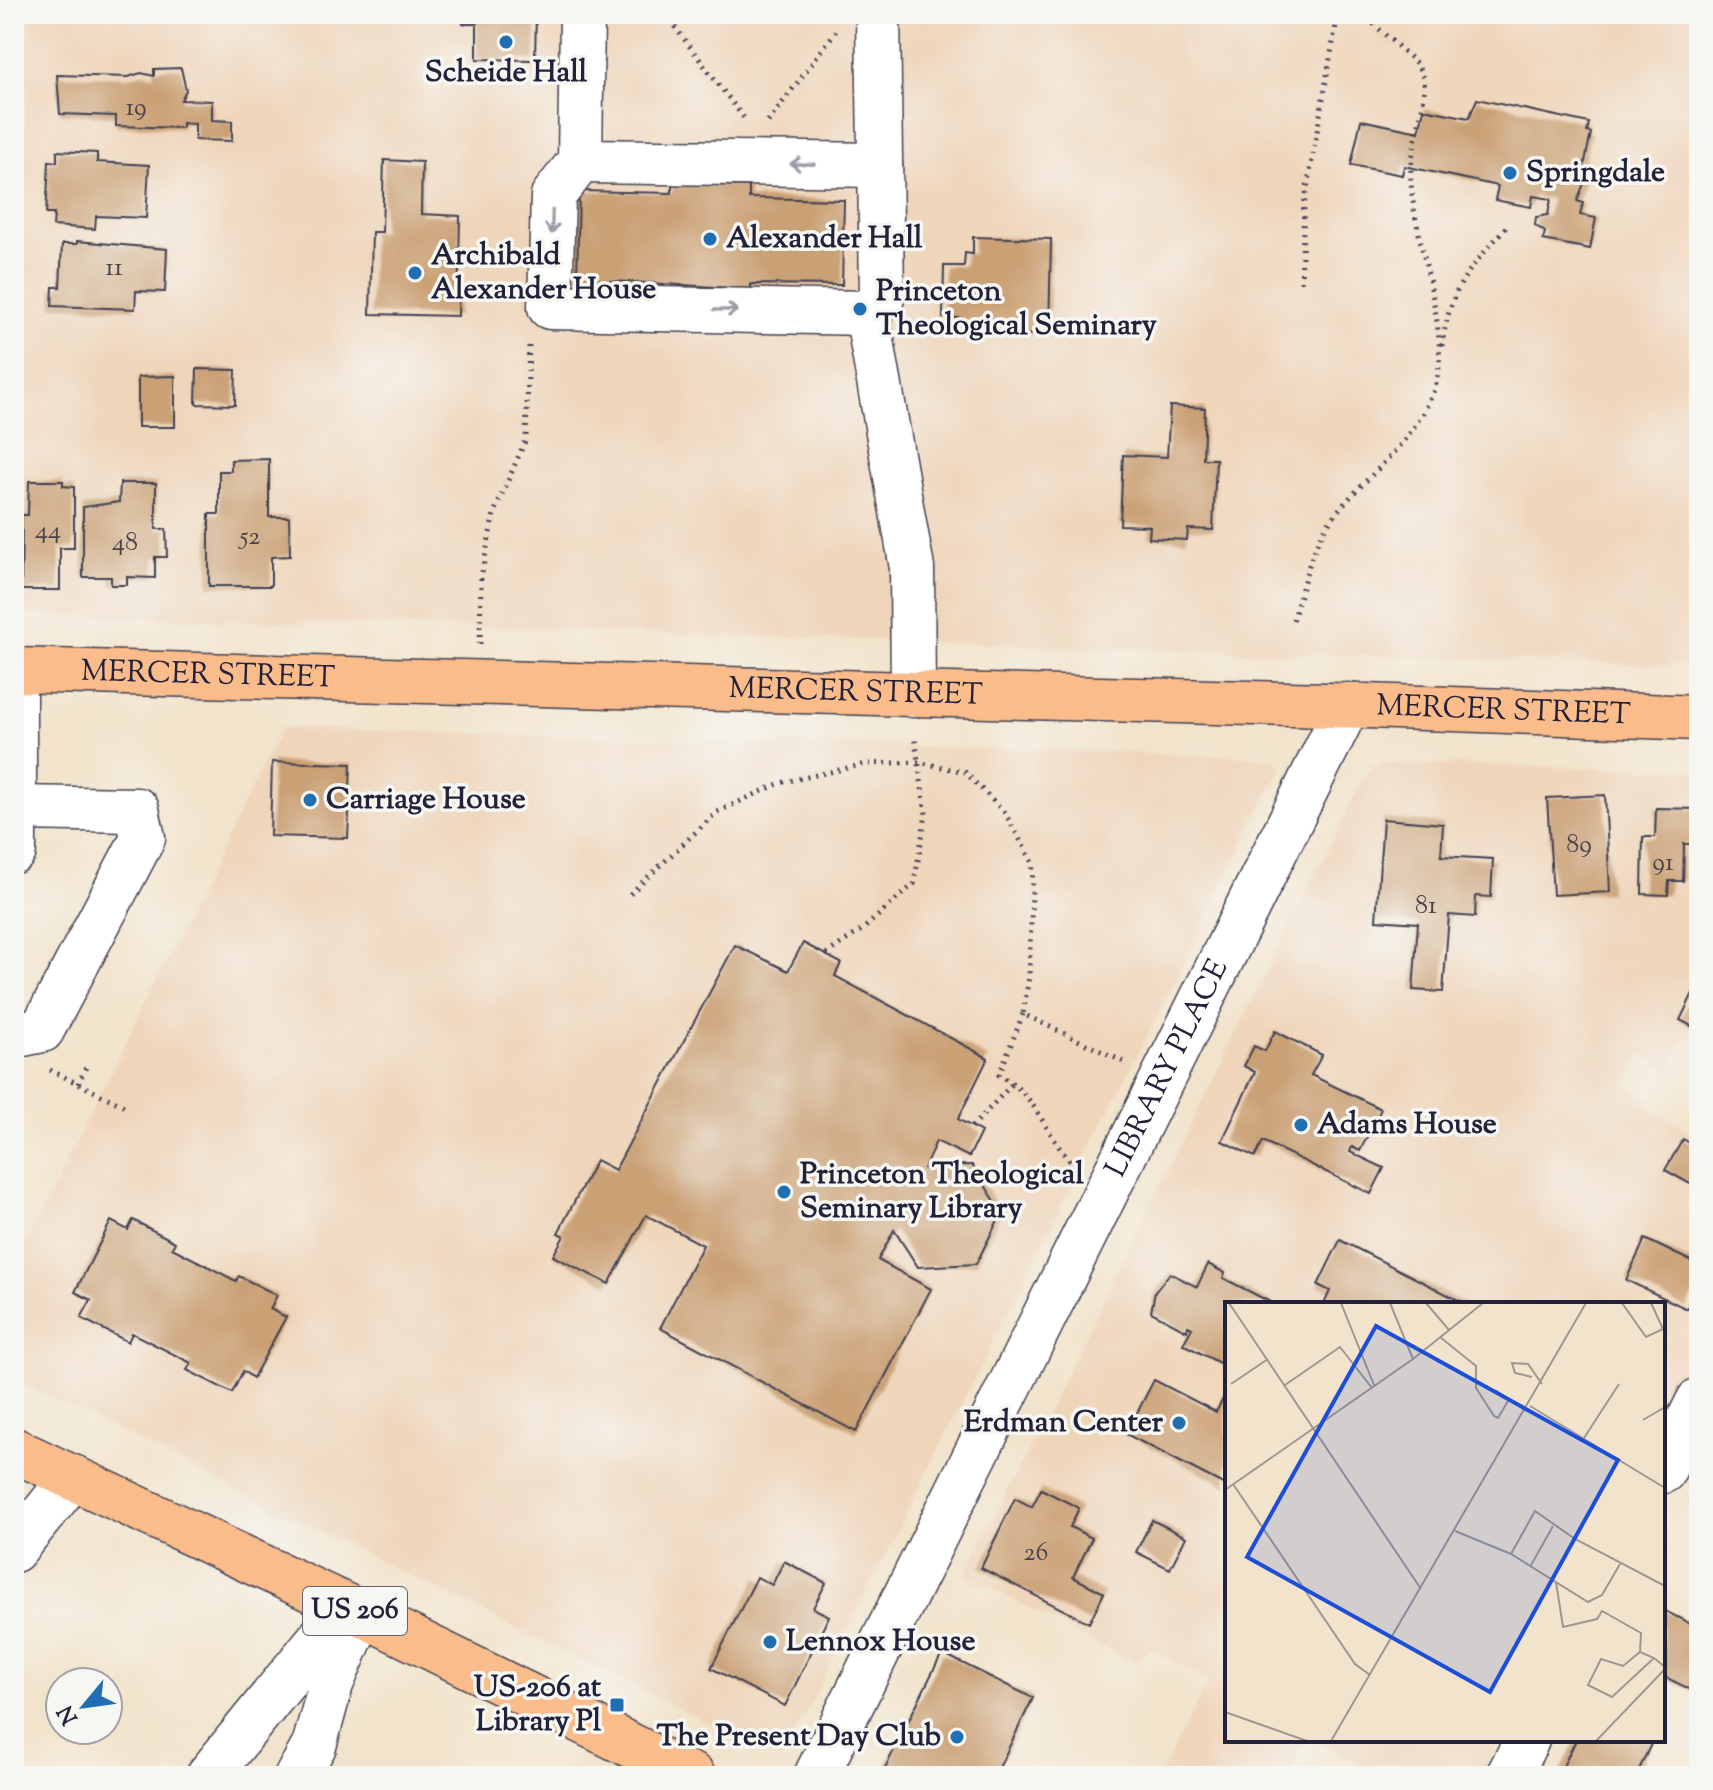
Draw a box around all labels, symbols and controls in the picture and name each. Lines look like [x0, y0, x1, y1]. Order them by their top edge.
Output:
marker: Scheide Hall [497, 33, 515, 51]
place label: Scheide Hall [425, 52, 588, 95]
house number: 19 [125, 90, 147, 127]
place label: Springdale [1526, 152, 1665, 195]
one-way arrow [789, 156, 816, 172]
marker: Springdale [1501, 164, 1519, 182]
one-way arrow [544, 208, 560, 235]
place label: Alexander Hall [726, 218, 923, 261]
marker: Alexander Hall [701, 230, 719, 248]
place label: Archibald Alexander House [431, 235, 656, 312]
house number: 11 [105, 250, 123, 287]
marker: Archibald Alexander House [406, 264, 424, 282]
place label: Princeton Theological Seminary [876, 271, 1157, 348]
marker: Princeton Theological Seminary [851, 300, 869, 318]
one-way arrow [712, 302, 739, 318]
house number: 44 [35, 513, 61, 550]
house number: 52 [237, 519, 261, 556]
house number: 48 [112, 525, 138, 562]
street label: MERCER STREET [80, 650, 336, 700]
street label: MERCER STREET [728, 668, 983, 717]
street label: MERCER STREET [1375, 685, 1631, 737]
place label: Carriage House [326, 779, 526, 822]
marker: Carriage House [301, 791, 319, 809]
house number: 89 [1566, 827, 1592, 864]
house number: 91 [1652, 845, 1674, 882]
house number: 81 [1415, 888, 1437, 925]
street label: LIBRARY PLACE [1095, 952, 1240, 1185]
place label: Adams House [1317, 1104, 1497, 1147]
marker: Adams House [1292, 1116, 1310, 1134]
place label: Princeton Theological Seminary Library [800, 1154, 1084, 1231]
marker: Princeton Theological Seminary Library [775, 1183, 793, 1201]
inset map [1225, 1302, 1665, 1742]
place label: Erdman Center [964, 1402, 1164, 1445]
marker: Erdman Center [1170, 1414, 1188, 1432]
house number: 26 [1023, 1535, 1049, 1572]
road number: US 206 [303, 1587, 407, 1635]
place label: Lennox House [786, 1621, 975, 1664]
marker: Lennox House [761, 1633, 779, 1651]
north arrow [44, 1666, 124, 1746]
place label: US-206 at Library Pl [474, 1667, 602, 1744]
marker: US-206 at Library Pl [608, 1696, 626, 1714]
text: N [51, 1698, 87, 1730]
place label: The Present Day Club [656, 1716, 941, 1759]
marker: The Present Day Club [948, 1728, 966, 1746]

